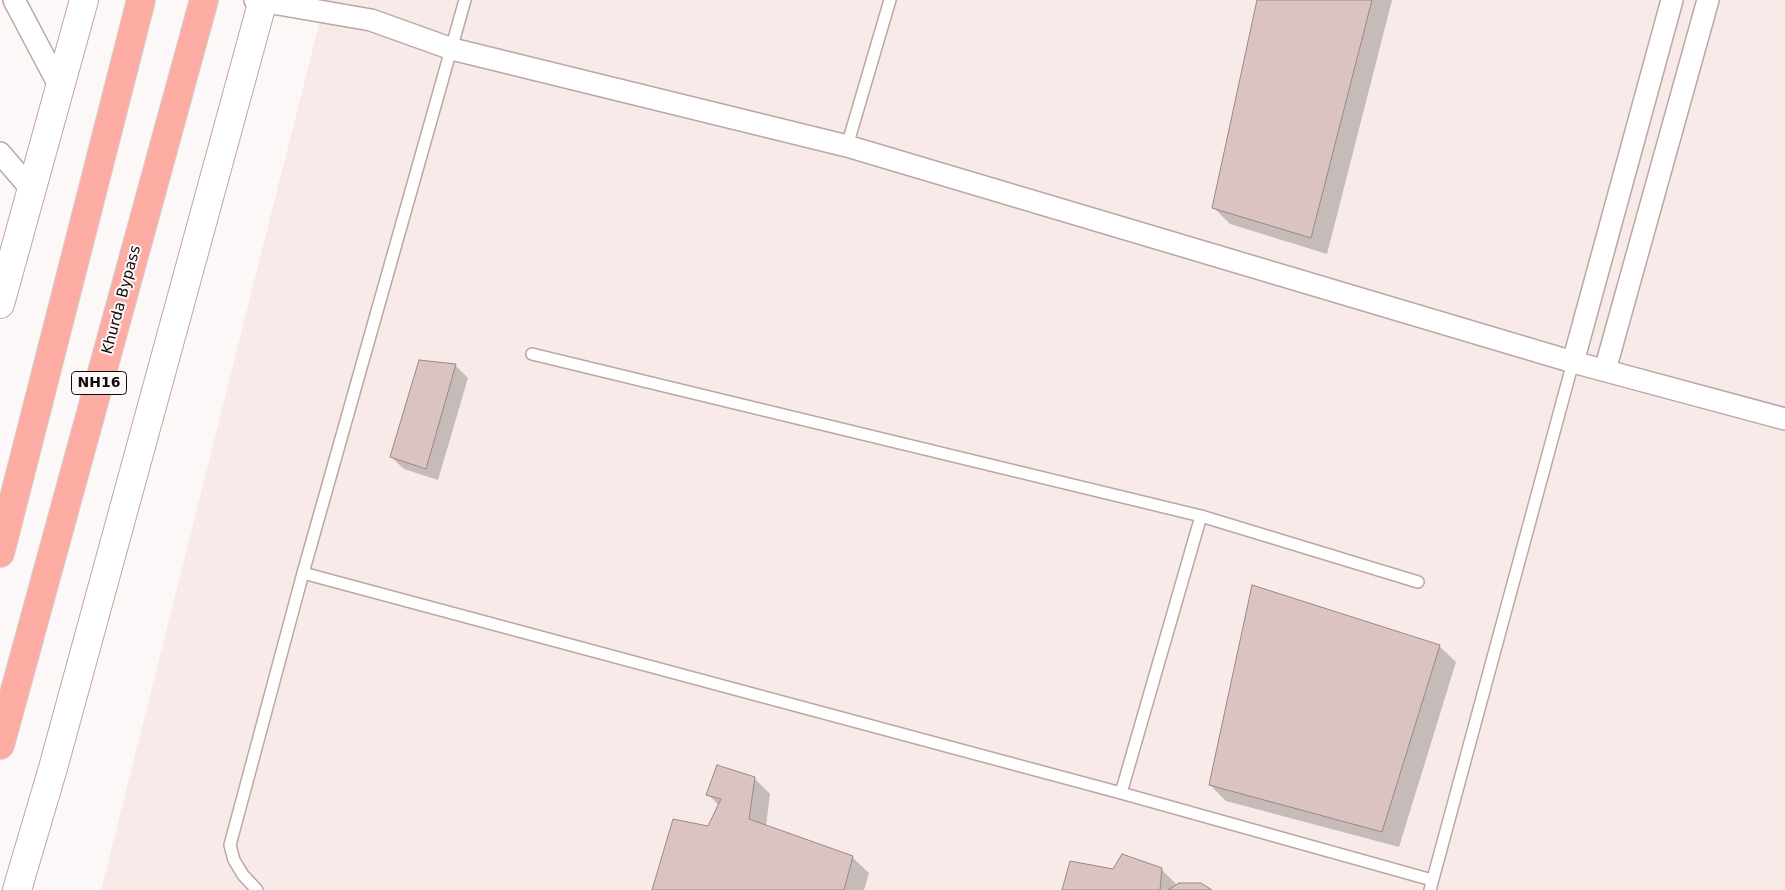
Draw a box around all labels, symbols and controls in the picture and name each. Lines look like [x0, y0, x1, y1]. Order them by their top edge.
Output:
street label: Khurda Bypass [99, 244, 145, 356]
road number: NH16 [72, 372, 126, 394]

